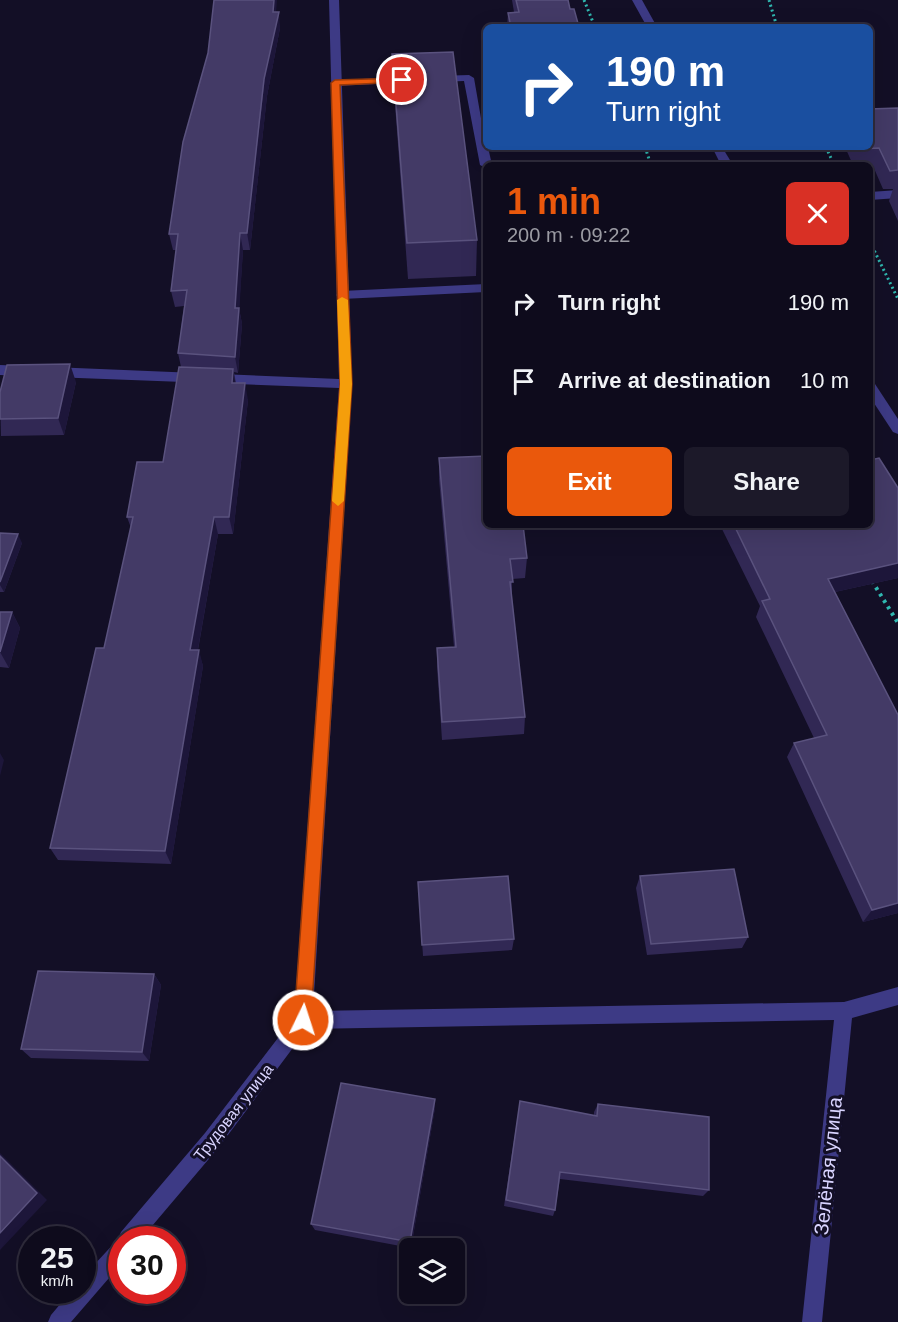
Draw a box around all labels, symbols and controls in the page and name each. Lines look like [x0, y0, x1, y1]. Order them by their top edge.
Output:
icon: right [507, 48, 585, 126]
text: 190 m [606, 48, 725, 95]
pin [376, 54, 427, 105]
icon: arrive [385, 63, 418, 96]
text: Turn right [606, 97, 721, 127]
text: 1 min [507, 181, 601, 222]
button: close [786, 182, 849, 245]
text: 200 m · 09:22 [507, 224, 630, 246]
icon: right [507, 287, 540, 320]
text: Turn right [558, 290, 660, 315]
text: 190 m [788, 290, 849, 315]
icon: arrive [507, 365, 540, 398]
text: Arrive at destination [558, 368, 771, 393]
text: 10 m [800, 368, 849, 393]
button: Exit [507, 447, 672, 516]
button: Share [684, 447, 849, 516]
position arrow [271, 988, 335, 1052]
street label: Трудовая улица [190, 1061, 276, 1164]
street label: Зелёная улица [810, 1095, 846, 1236]
speed limit sign: 30 [108, 1226, 186, 1304]
map controls [399, 1238, 465, 1304]
button: layers [399, 1238, 465, 1304]
text: 25 [40, 1241, 74, 1274]
text: km/h [41, 1272, 73, 1289]

